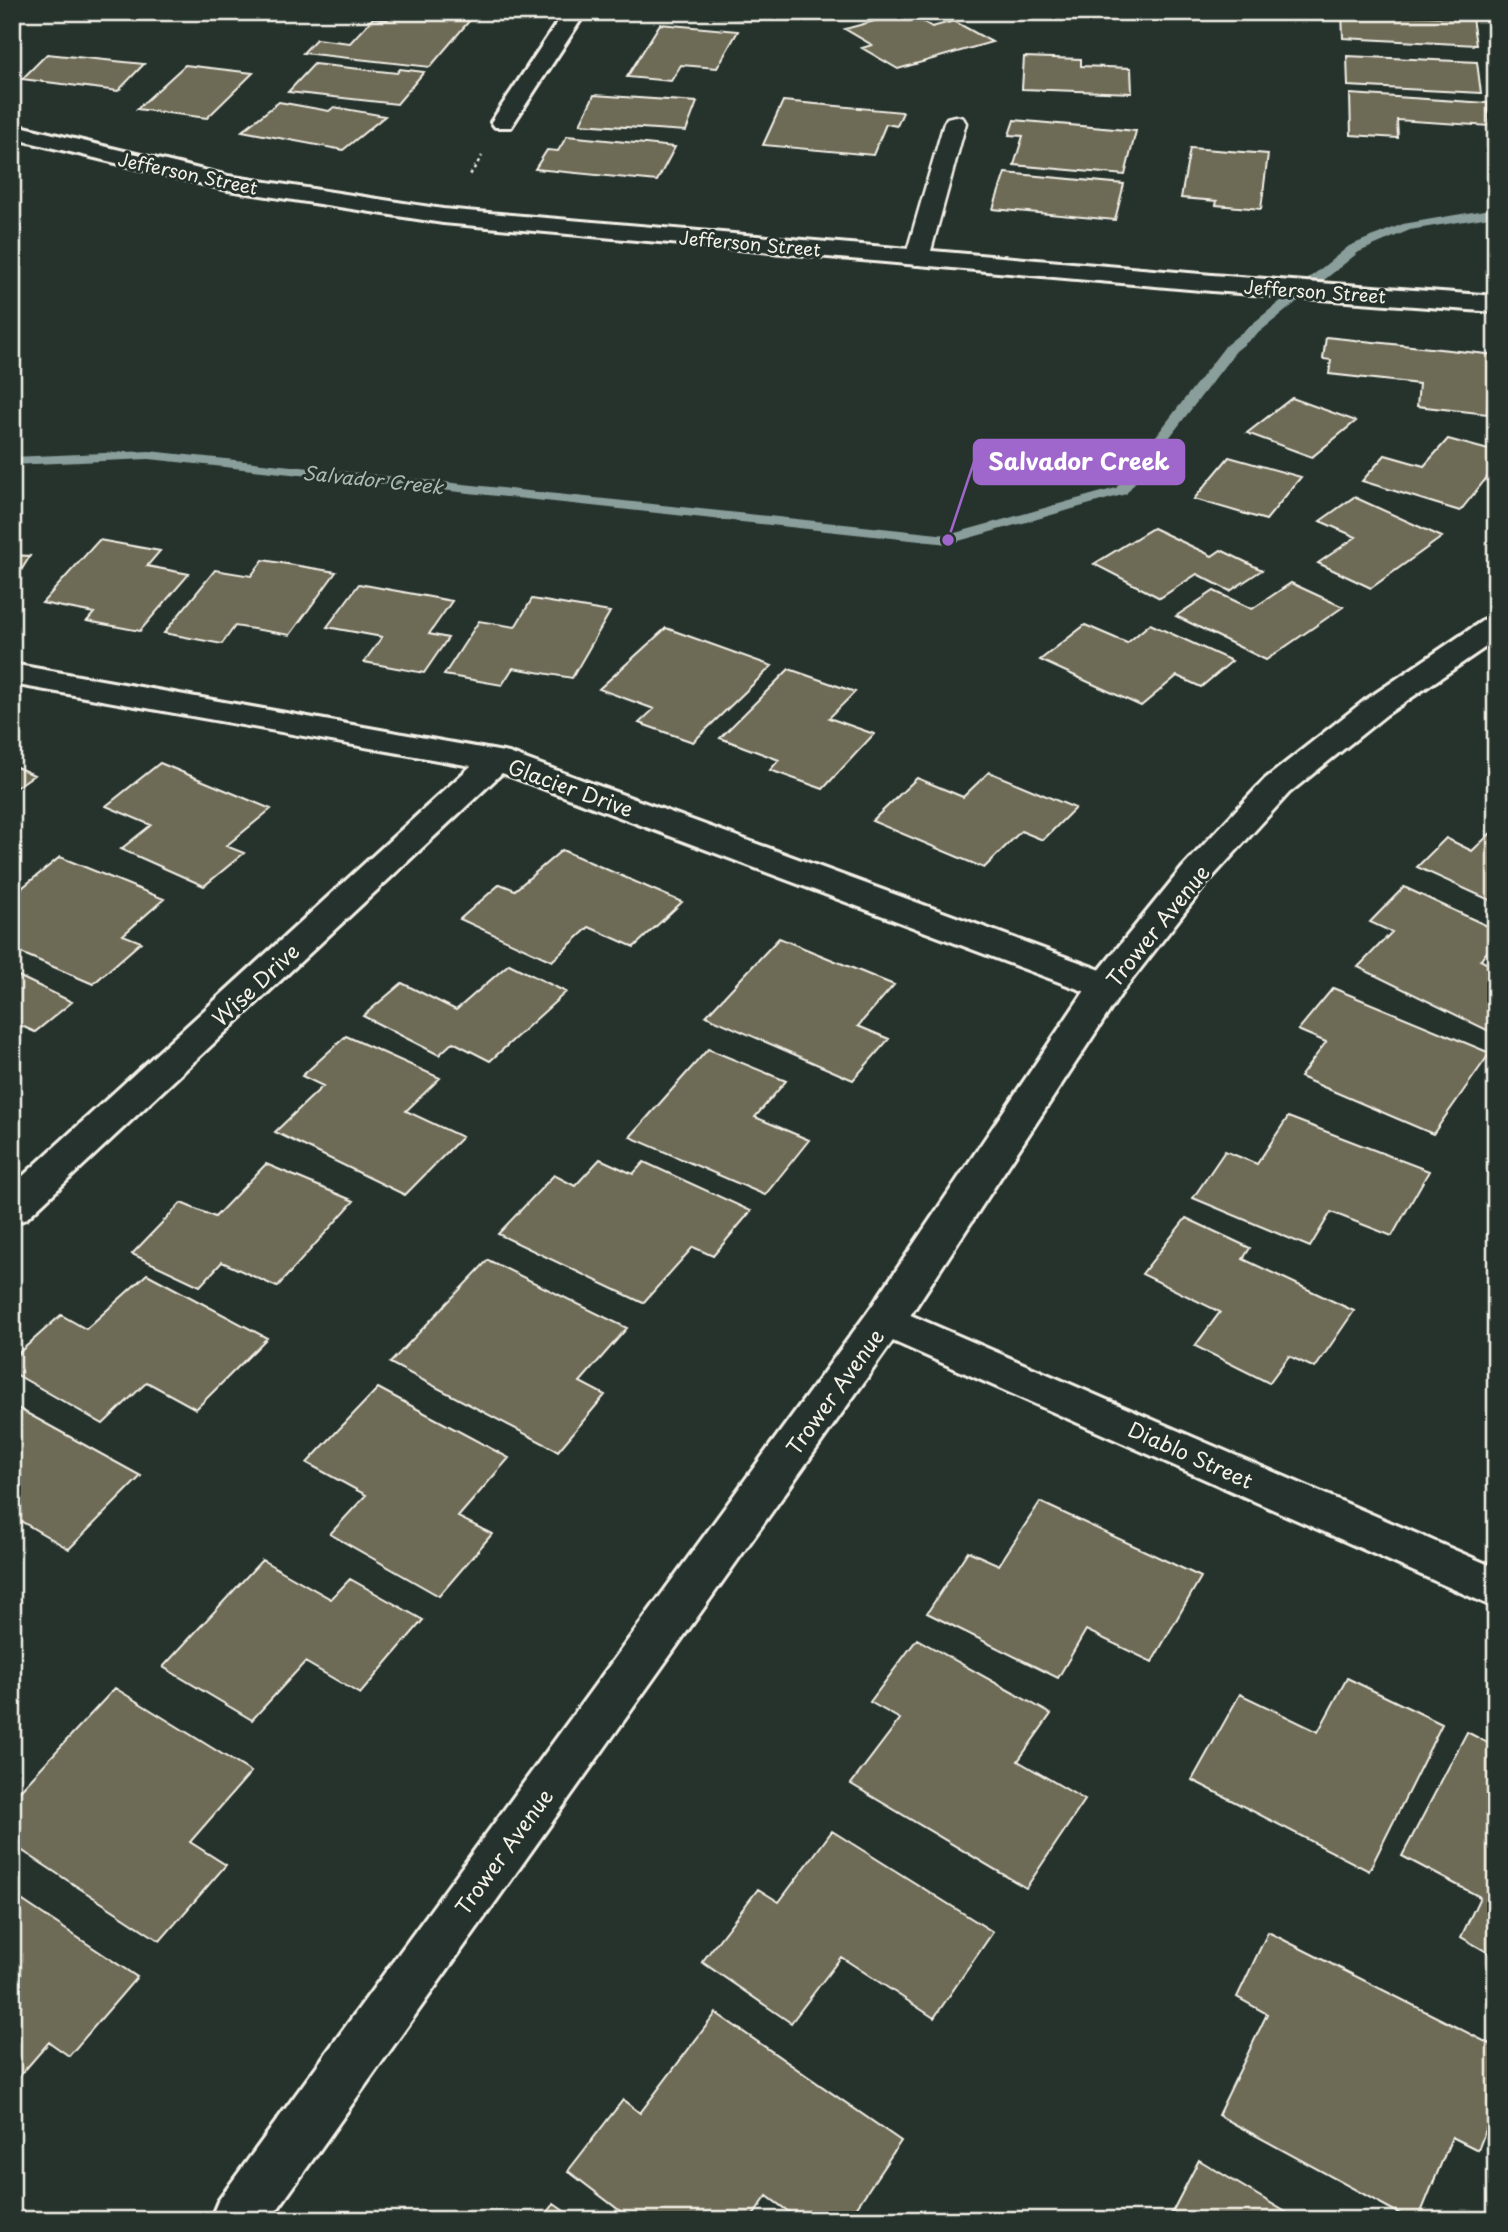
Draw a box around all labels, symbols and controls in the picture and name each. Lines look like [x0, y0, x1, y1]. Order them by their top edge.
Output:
street label: Jefferson Street [116, 145, 260, 201]
street label: Jefferson Street [678, 223, 822, 263]
street label: Jefferson Street [1243, 273, 1387, 309]
callout: Salvador Creek [974, 440, 1184, 484]
text: Salvador Creek [988, 443, 1170, 478]
water label: Salvador Creek [301, 458, 446, 500]
street label: Glacier Drive [504, 750, 638, 824]
street label: Trower Avenue [1098, 857, 1216, 993]
street label: Wise Drive [204, 935, 306, 1033]
street label: Trower Avenue [777, 1321, 891, 1461]
street label: Diablo Street [1123, 1412, 1259, 1496]
street label: Trower Avenue [446, 1781, 560, 1921]

